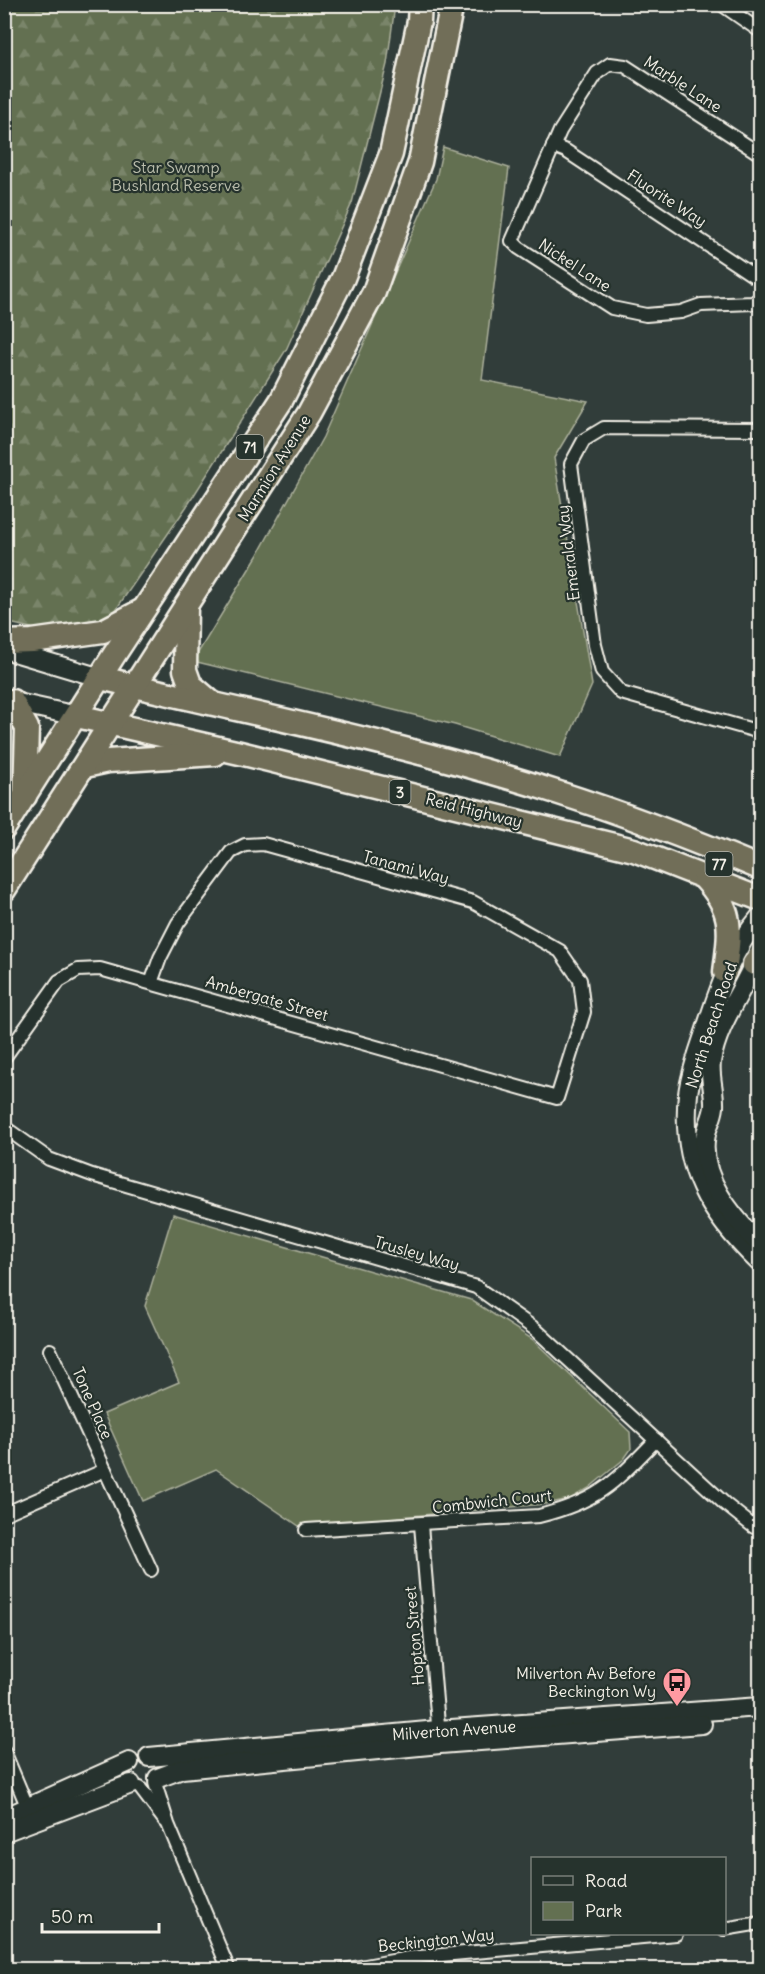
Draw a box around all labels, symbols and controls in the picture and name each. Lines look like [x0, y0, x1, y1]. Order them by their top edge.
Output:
street label: Marble Lane [640, 51, 726, 117]
park label: Star Swamp Bushland Reserve [112, 157, 240, 195]
street label: Fluorite Way [623, 165, 711, 231]
street label: Nickel Lane [535, 234, 615, 296]
street label: Marmion Avenue [233, 411, 315, 525]
road number: 71 [236, 435, 264, 459]
street label: Emerald Way [552, 504, 584, 602]
road number: 3 [390, 780, 410, 804]
street label: Reid Highway [423, 788, 525, 832]
street label: Tanami Way [361, 846, 451, 888]
road number: 77 [706, 852, 732, 876]
street label: North Beach Road [681, 959, 741, 1091]
street label: Ambergate Street [203, 971, 331, 1025]
street label: Trusley Way [372, 1231, 462, 1275]
street label: Tone Place [68, 1364, 118, 1442]
street label: Combwich Court [431, 1485, 553, 1517]
street label: Hopton Street [400, 1585, 428, 1687]
place label: Milverton Av Before Beckington Wy [516, 1663, 656, 1701]
bus stop icon: Milverton Av Before Beckington Wy [661, 1666, 693, 1708]
street label: Milverton Avenue [391, 1716, 517, 1744]
legend [531, 1857, 726, 1935]
text: Road [585, 1869, 628, 1892]
scale bar [42, 1896, 159, 1934]
text: Park [585, 1899, 622, 1922]
text: 50 m [51, 1905, 93, 1928]
street label: Beckington Way [377, 1924, 495, 1956]

